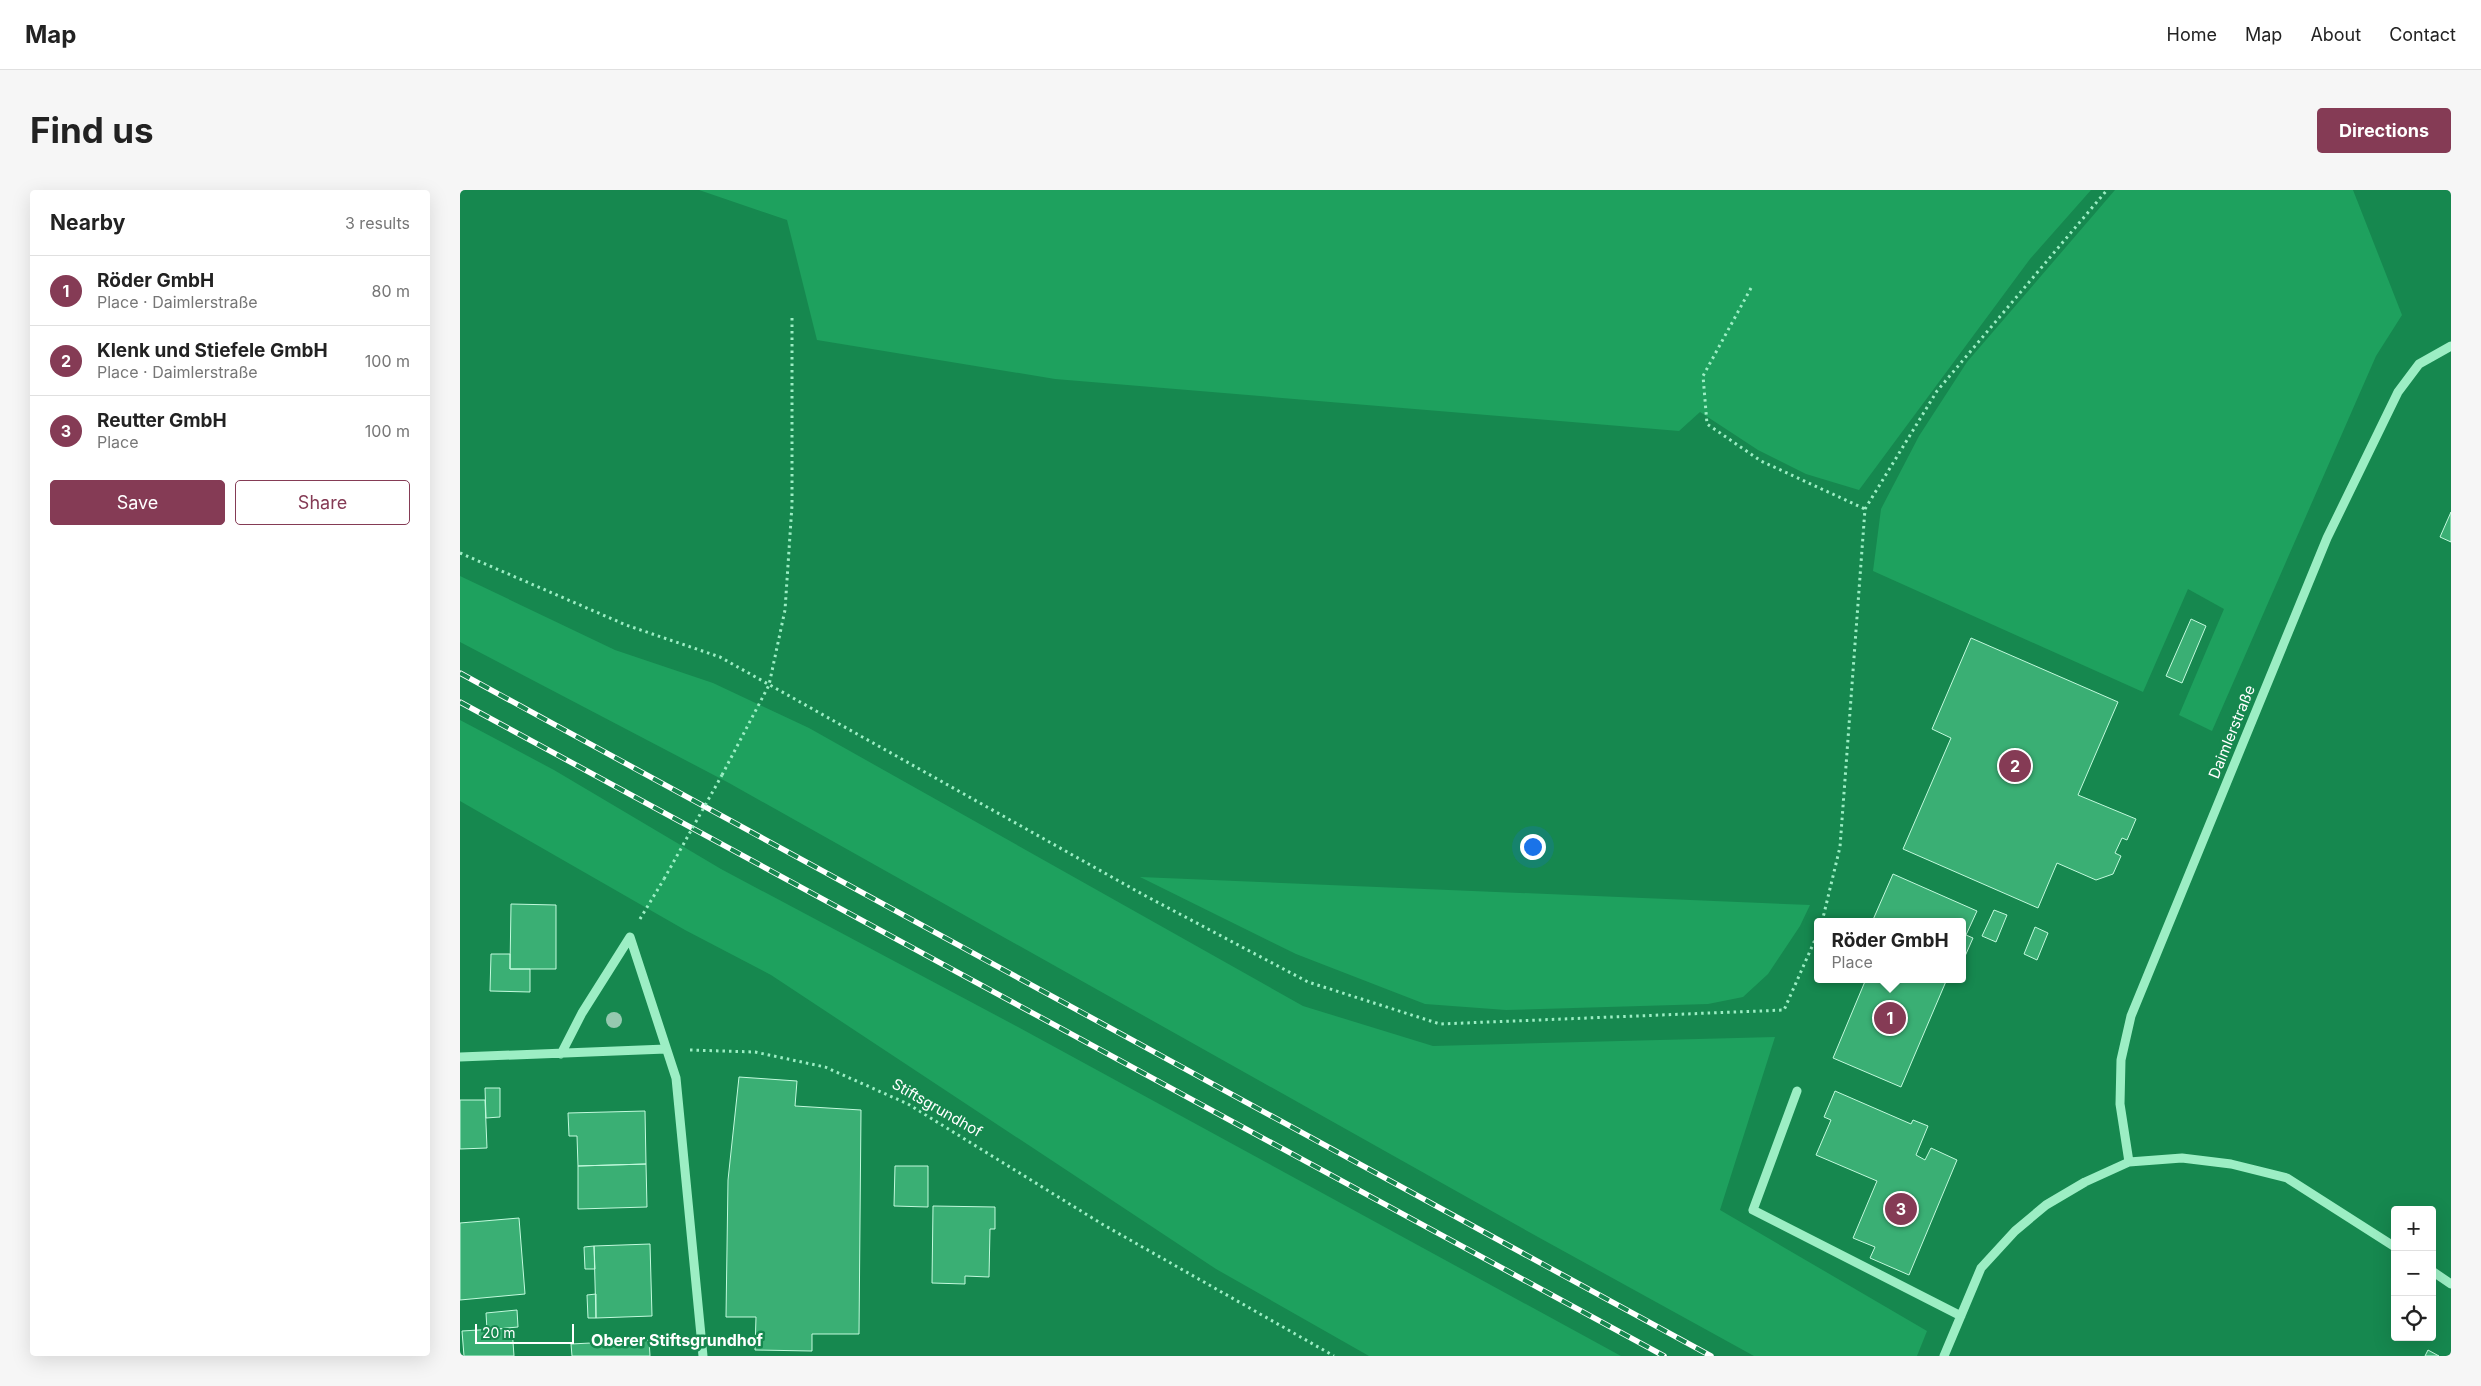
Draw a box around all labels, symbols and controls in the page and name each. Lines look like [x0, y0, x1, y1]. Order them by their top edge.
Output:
text: Map [25, 20, 76, 49]
text: Home [2167, 24, 2217, 45]
text: Map [2245, 24, 2282, 45]
text: About [2310, 24, 2361, 45]
text: Contact [2389, 24, 2456, 45]
button: Directions [2317, 108, 2451, 153]
text: Find us [30, 109, 154, 151]
text: Nearby [50, 210, 125, 235]
text: 3 results [345, 213, 410, 233]
text: Röder GmbH [97, 269, 214, 292]
text: 1 [63, 281, 69, 301]
text: 80 m [371, 281, 410, 301]
text: Place · Daimlerstraße [97, 292, 258, 312]
text: Klenk und Stiefele GmbH [97, 339, 328, 362]
text: 2 [61, 351, 71, 371]
text: 100 m [365, 351, 410, 371]
text: Place · Daimlerstraße [97, 362, 258, 382]
text: Reutter GmbH [97, 409, 227, 432]
text: 3 [61, 421, 71, 441]
text: 100 m [365, 421, 410, 441]
text: Place [97, 432, 139, 452]
button: Save [50, 480, 225, 525]
button: Share [235, 480, 410, 525]
street label: Daimlerstraße [2204, 682, 2259, 781]
pin: 2 [1999, 747, 2031, 785]
your location [1520, 834, 1546, 860]
popup [1814, 918, 1966, 983]
text: Röder GmbH [1831, 929, 1949, 952]
text: Place [1831, 952, 1873, 972]
pin: 1 [1874, 999, 1906, 1037]
street label: Stiftsgrundhof [889, 1074, 986, 1141]
pin: 3 [1885, 1190, 1917, 1228]
map controls [2391, 1206, 2436, 1341]
button: + [2391, 1206, 2436, 1251]
button: − [2391, 1251, 2436, 1296]
button: locate [2391, 1296, 2436, 1341]
scale bar [475, 1321, 574, 1344]
text: 20 m [482, 1324, 516, 1341]
district label: Oberer Stiftsgrundhof [591, 1330, 764, 1350]

